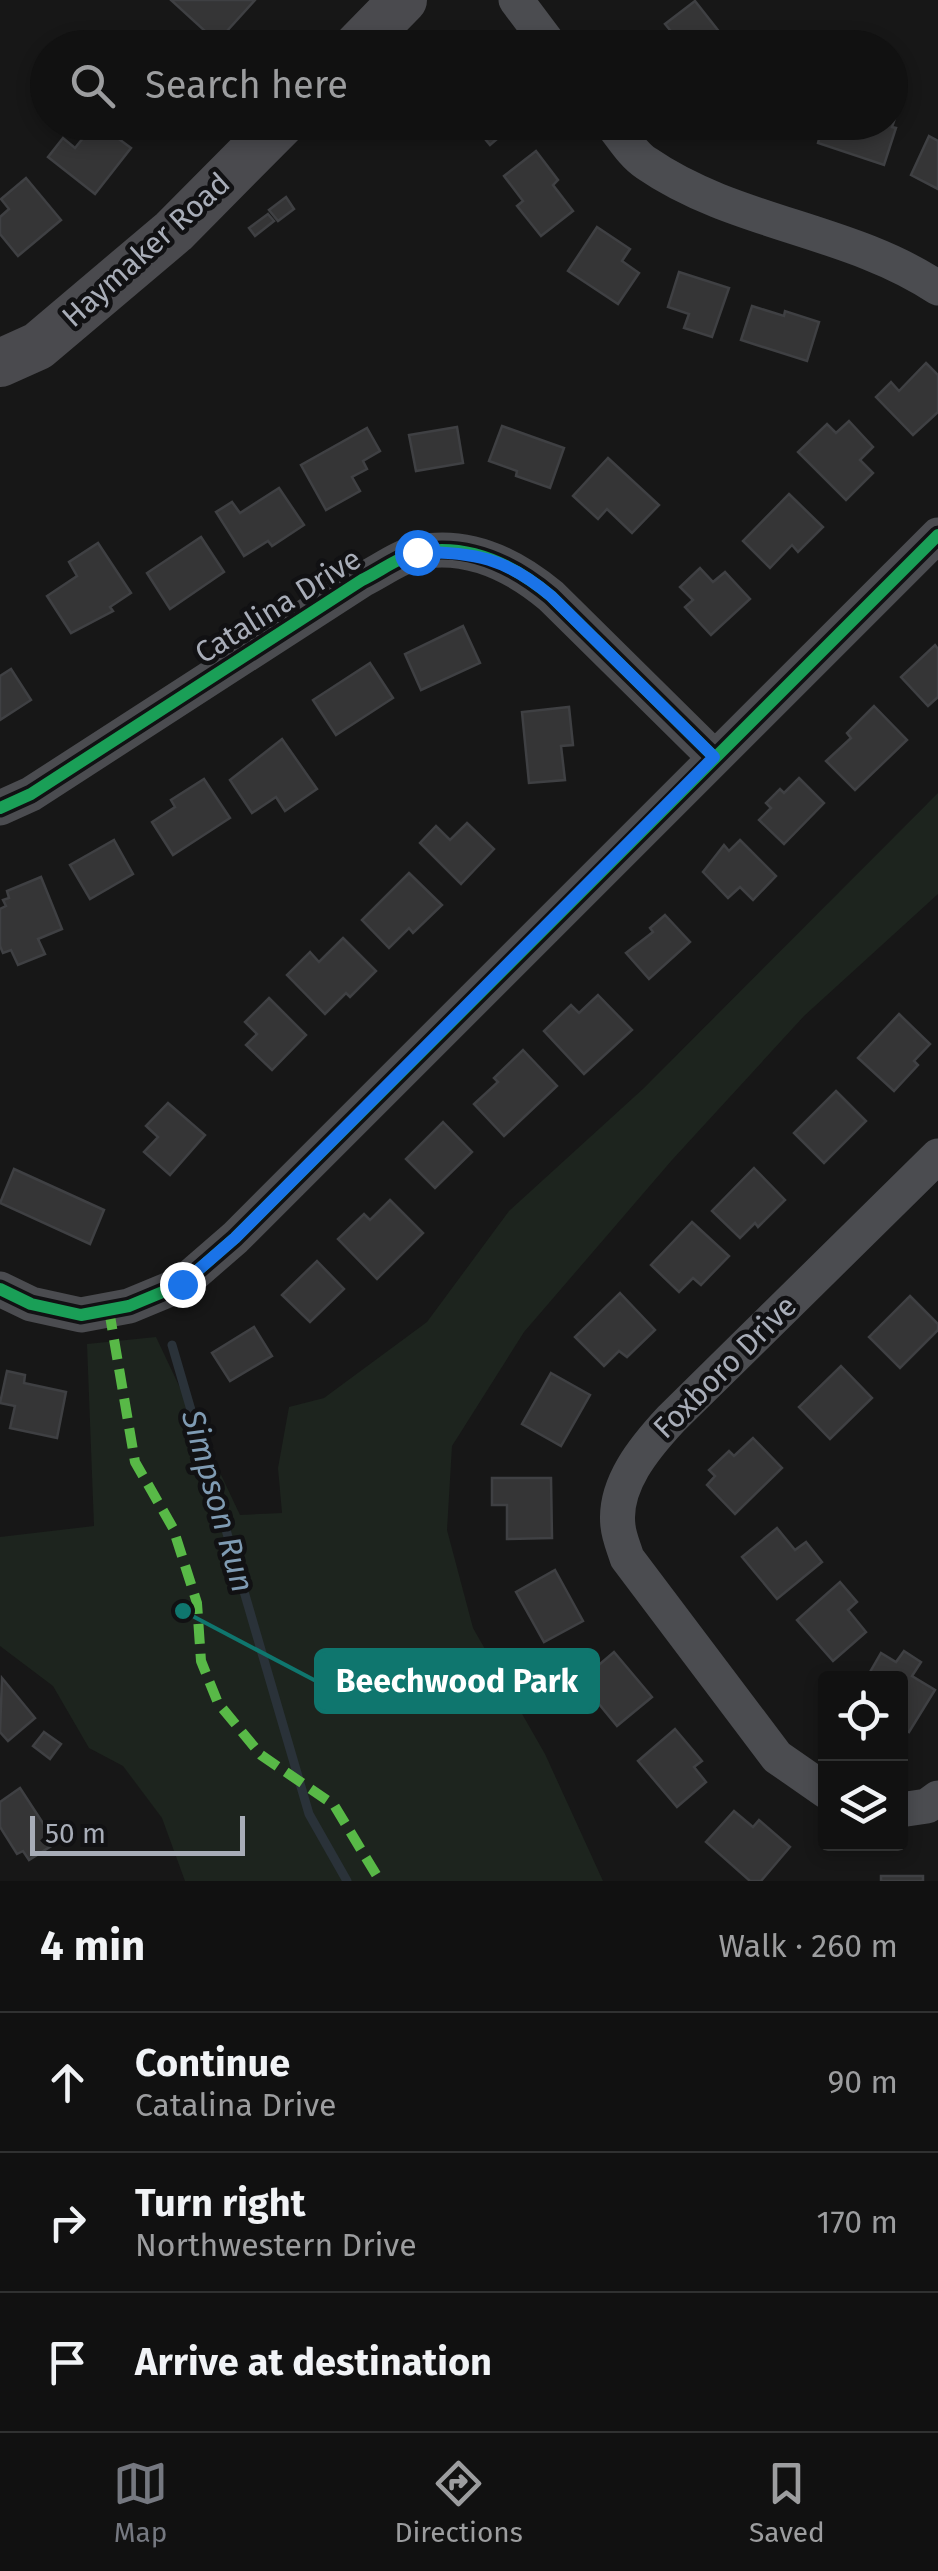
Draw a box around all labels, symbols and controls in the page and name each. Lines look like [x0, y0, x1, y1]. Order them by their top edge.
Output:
search box [30, 30, 908, 140]
icon: search [65, 58, 120, 113]
text: Search here [145, 62, 348, 108]
street label: Haymaker Road [55, 165, 237, 335]
route start [395, 530, 441, 576]
street label: Catalina Drive [188, 541, 368, 671]
route end [160, 1262, 206, 1308]
street label: Foxboro Drive [646, 1288, 804, 1446]
water label: Simpson Run [174, 1404, 262, 1597]
callout: Beechwood Park [316, 1650, 598, 1712]
text: Beechwood Park [336, 1662, 579, 1700]
map controls [818, 1671, 908, 1851]
button: locate [818, 1671, 908, 1761]
button: layers [818, 1761, 908, 1851]
scale bar [30, 1811, 245, 1856]
text: 50 m [45, 1817, 106, 1850]
text: 4 min [40, 1921, 145, 1971]
text: Walk · 260 m [718, 1927, 898, 1965]
text: Continue [135, 2040, 290, 2086]
icon: ahead [40, 2055, 95, 2110]
text: 90 m [827, 2063, 898, 2101]
text: Catalina Drive [135, 2086, 337, 2124]
text: Turn right [135, 2180, 305, 2226]
icon: right [40, 2195, 95, 2250]
text: 170 m [817, 2203, 898, 2241]
text: Northwestern Drive [135, 2226, 417, 2264]
icon: arrive [40, 2335, 95, 2390]
text: Arrive at destination [135, 2339, 492, 2385]
tab: Map [113, 2456, 168, 2549]
tab: Directions [394, 2456, 523, 2549]
tab: Saved [749, 2456, 825, 2549]

